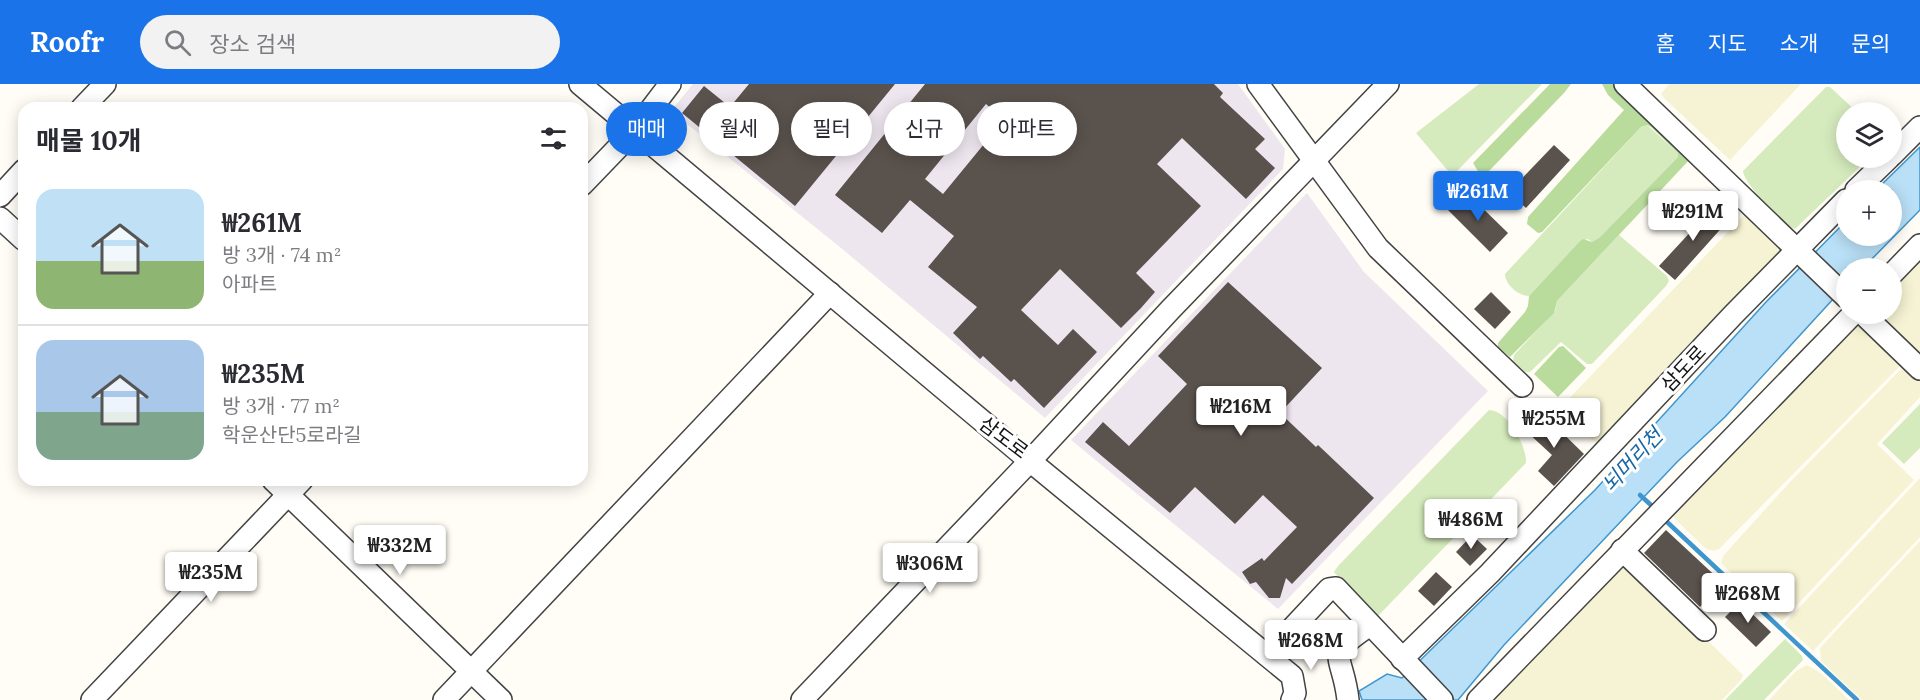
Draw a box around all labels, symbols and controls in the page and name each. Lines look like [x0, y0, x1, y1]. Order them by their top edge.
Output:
search box [140, 15, 560, 69]
text: Roofr [30, 24, 104, 60]
icon: search [161, 26, 194, 59]
text: 장소 검색 [209, 30, 296, 58]
text: 홈 [1656, 30, 1675, 57]
text: 지도 [1708, 30, 1747, 57]
text: 소개 [1780, 30, 1818, 57]
text: 문의 [1851, 30, 1890, 57]
chip: 매매 [606, 102, 687, 156]
chip: 월세 [699, 102, 779, 156]
chip: 필터 [791, 102, 872, 156]
chip: 신규 [884, 102, 965, 156]
chip: 아파트 [977, 102, 1077, 156]
map controls [1836, 102, 1902, 324]
button: layers [1836, 102, 1902, 168]
icon: filters [537, 122, 570, 155]
text: 매물 10개 [36, 124, 142, 157]
pin: ₩261M [1436, 171, 1520, 222]
text: ₩261M [1447, 178, 1509, 203]
button: + [1836, 180, 1902, 246]
pin: ₩291M [1651, 191, 1735, 242]
text: ₩291M [1662, 198, 1724, 223]
text: ₩261M [222, 206, 302, 239]
icon: home [84, 213, 156, 285]
text: 방 3개 · 74 m² [222, 242, 341, 267]
button: − [1836, 258, 1902, 324]
text: 아파트 [222, 271, 277, 296]
street label: 삼도로 [1655, 339, 1711, 397]
text: ₩235M [222, 357, 305, 390]
icon: home [84, 364, 156, 436]
pin: ₩216M [1199, 386, 1283, 437]
text: 방 3개 · 77 m² [222, 393, 340, 418]
text: ₩216M [1210, 393, 1272, 418]
pin: ₩255M [1512, 398, 1596, 449]
text: ₩255M [1522, 405, 1586, 430]
street label: 삼도로 [974, 410, 1034, 464]
water label: 뇌머리천 [1596, 421, 1670, 497]
text: 학운산단5로라길 [222, 422, 362, 447]
pin: ₩486M [1429, 499, 1513, 550]
text: ₩486M [1438, 506, 1504, 531]
pin: ₩332M [358, 525, 442, 576]
text: ₩332M [368, 532, 432, 557]
pin: ₩306M [888, 543, 972, 594]
text: ₩306M [897, 550, 963, 575]
pin: ₩235M [169, 552, 253, 603]
text: ₩235M [179, 559, 243, 584]
pin: ₩268M [1706, 573, 1790, 624]
text: ₩268M [1716, 580, 1780, 605]
pin: ₩268M [1269, 620, 1353, 671]
text: ₩268M [1279, 627, 1343, 652]

